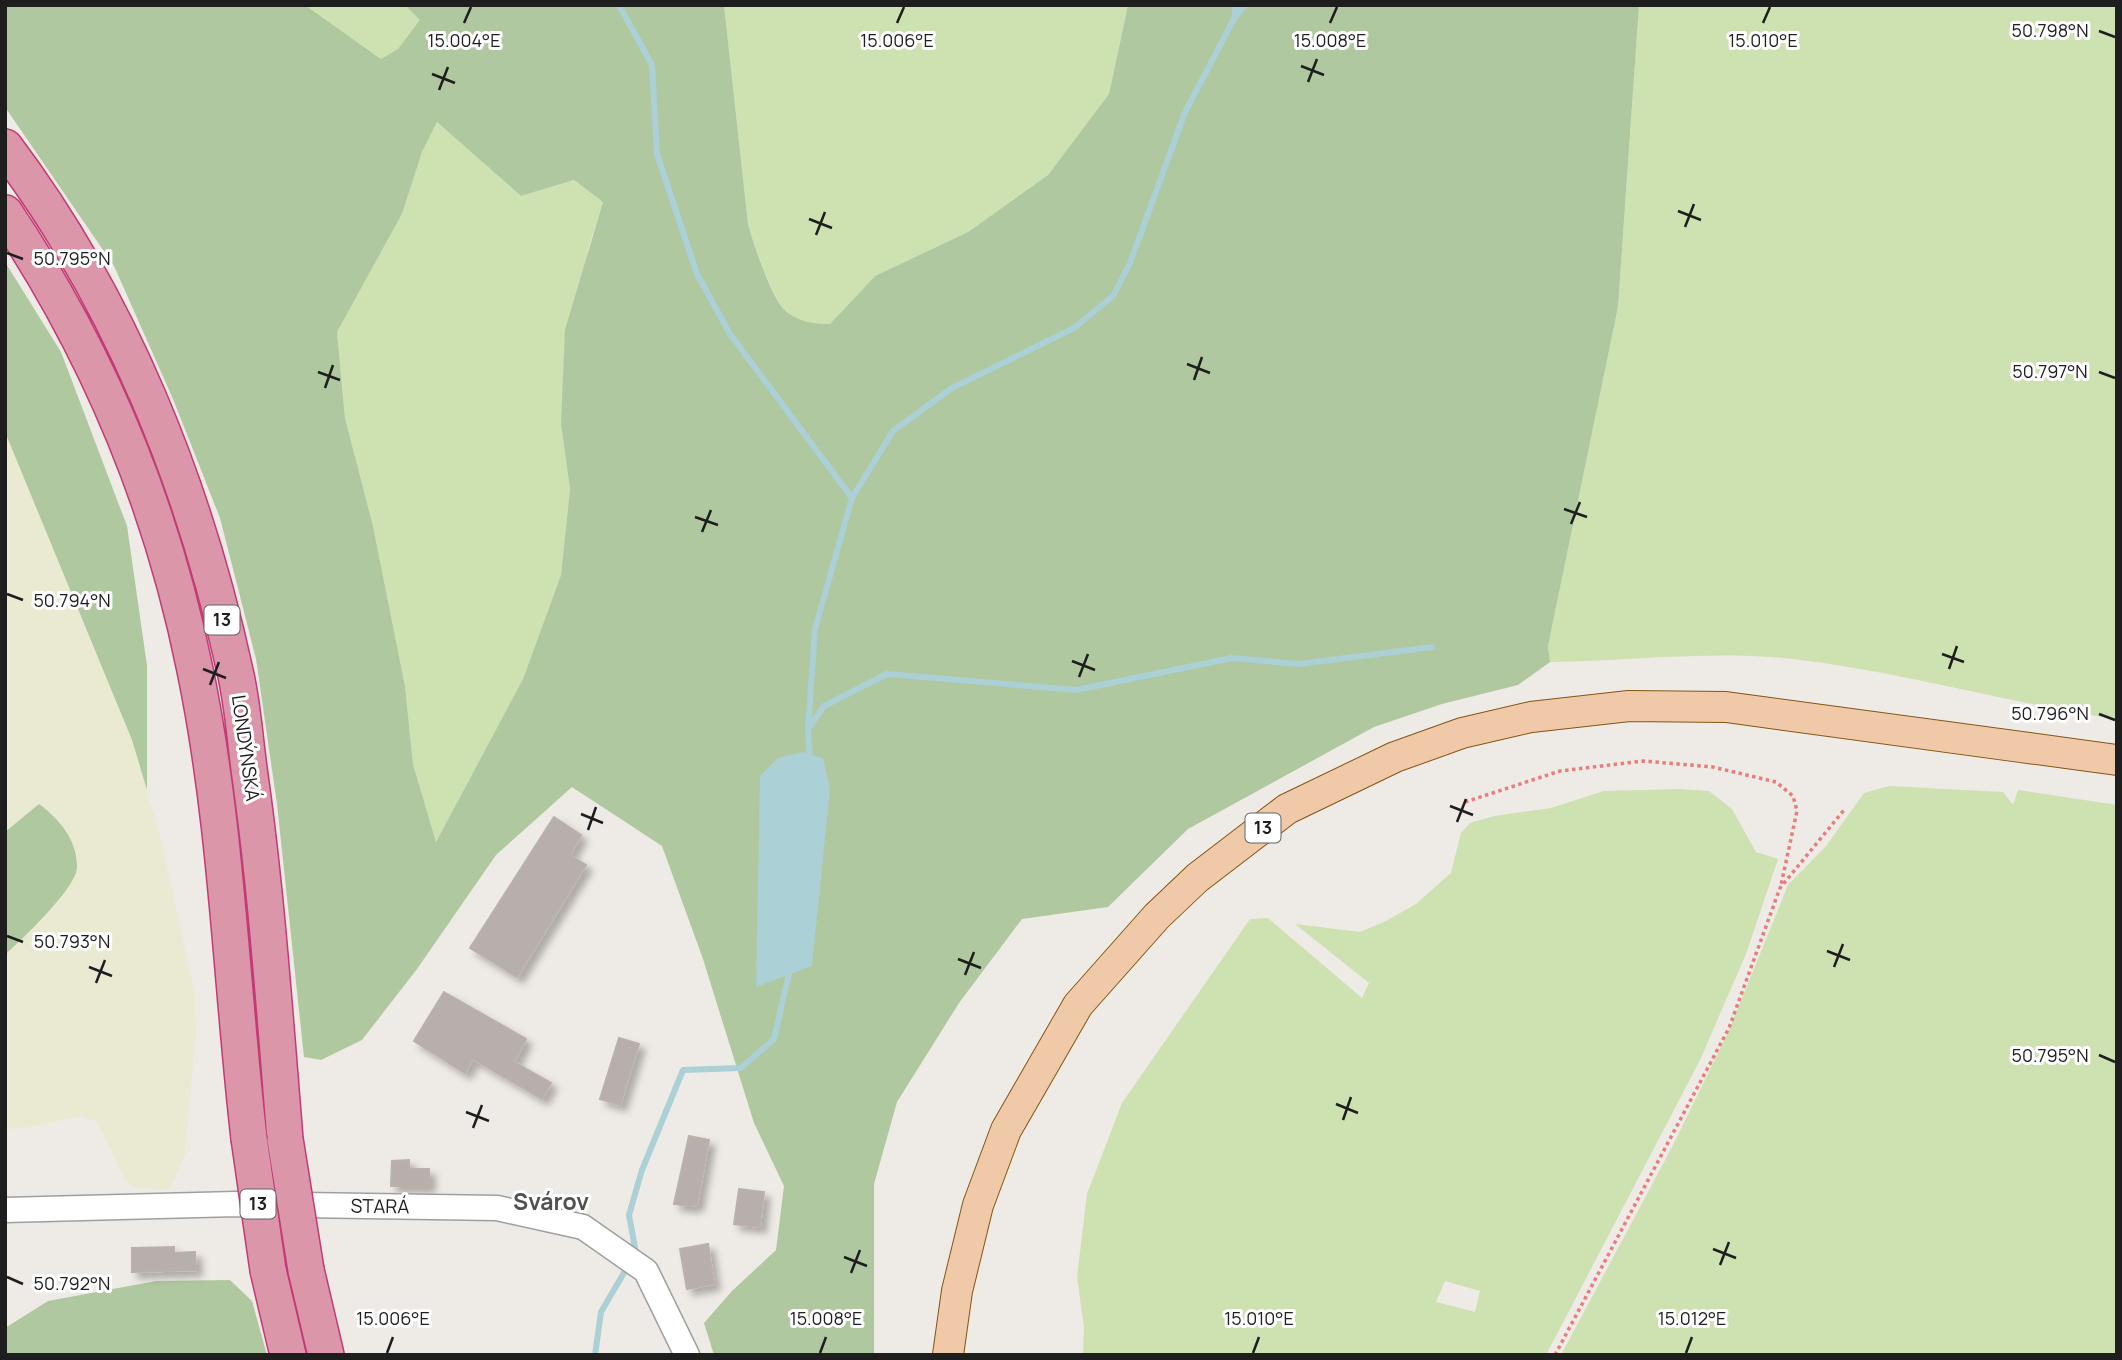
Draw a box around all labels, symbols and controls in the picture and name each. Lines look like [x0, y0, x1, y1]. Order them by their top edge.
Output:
text: 50.798°N [2011, 18, 2089, 42]
text: 15.004°E [428, 28, 500, 52]
text: 15.006°E [860, 28, 934, 52]
text: 15.008°E [1294, 28, 1366, 52]
text: 15.010°E [1728, 28, 1798, 52]
text: 50.795°N [34, 246, 110, 270]
text: 50.797°N [2012, 359, 2088, 383]
text: 50.794°N [33, 588, 111, 612]
road number: 13 [204, 606, 240, 634]
street label: LONDÝNSKÁ [226, 693, 266, 803]
text: 50.796°N [2011, 701, 2089, 725]
road number: 13 [1246, 814, 1280, 842]
text: 50.793°N [34, 929, 110, 953]
text: 50.795°N [2012, 1043, 2088, 1067]
district label: Svárov [513, 1185, 589, 1217]
road number: 13 [240, 1190, 276, 1218]
street label: STARÁ [350, 1192, 410, 1220]
text: 50.792°N [34, 1271, 110, 1295]
text: 15.006°E [356, 1306, 430, 1330]
text: 15.008°E [790, 1306, 862, 1330]
text: 15.010°E [1224, 1306, 1294, 1330]
text: 15.012°E [1658, 1306, 1726, 1330]

